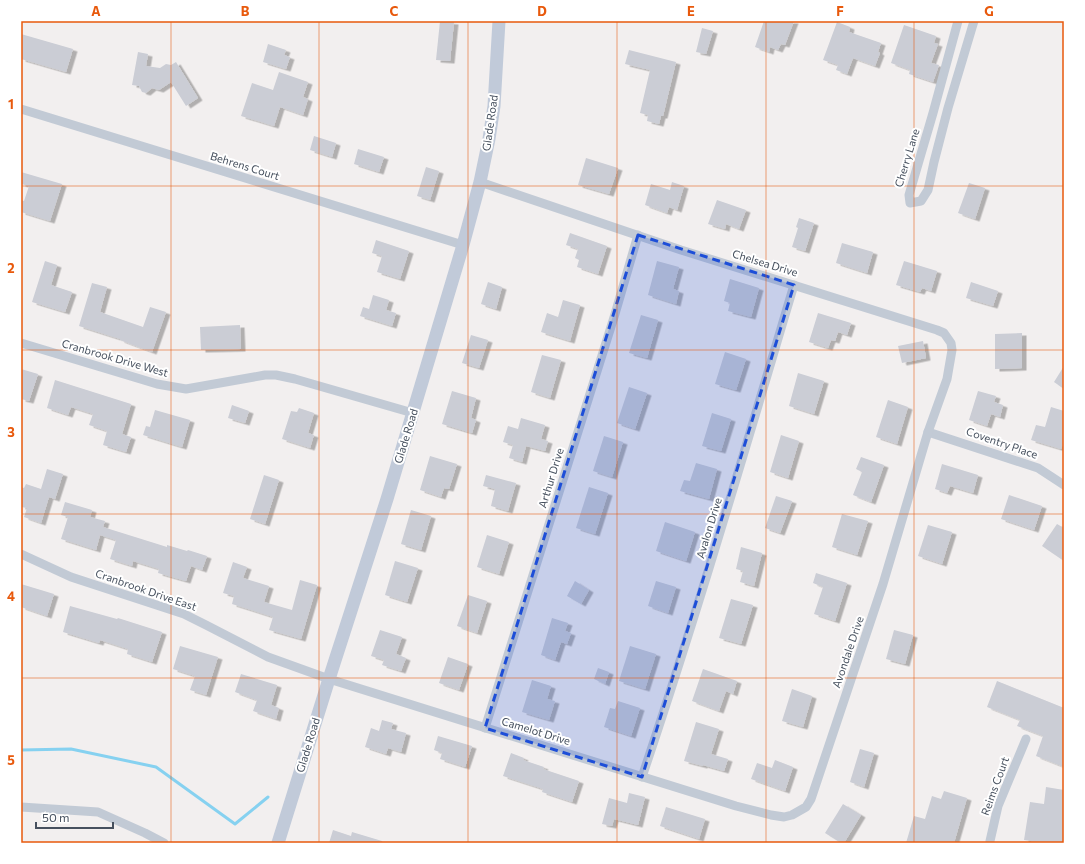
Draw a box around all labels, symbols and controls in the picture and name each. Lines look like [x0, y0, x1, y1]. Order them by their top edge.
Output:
text: A [91, 3, 101, 19]
text: B [241, 3, 250, 19]
text: C [390, 3, 399, 19]
text: D [537, 3, 547, 19]
text: E [687, 3, 695, 19]
text: F [836, 3, 844, 19]
text: G [984, 3, 994, 19]
street label: Glade Road [479, 94, 500, 152]
text: 1 [8, 96, 14, 112]
street label: Cherry Lane [891, 127, 922, 189]
street label: Behrens Court [209, 149, 282, 182]
street label: Chelsea Drive [731, 246, 800, 279]
text: 2 [7, 260, 15, 276]
street label: Cranbrook Drive West [60, 336, 170, 379]
street label: Glade Road [391, 407, 420, 465]
text: 3 [7, 424, 15, 440]
street label: Coventry Place [965, 424, 1040, 461]
street label: Arthur Drive [535, 446, 566, 509]
street label: Avalon Drive [693, 496, 724, 560]
street label: Cranbrook Drive East [94, 566, 199, 613]
text: 4 [7, 588, 15, 604]
street label: Avondale Drive [829, 614, 866, 689]
street label: Camelot Drive [500, 714, 572, 747]
street label: Glade Road [293, 716, 322, 774]
text: 5 [7, 752, 15, 768]
street label: Reims Court [978, 754, 1011, 817]
scale bar [36, 804, 113, 830]
text: 50 m [42, 810, 70, 824]

